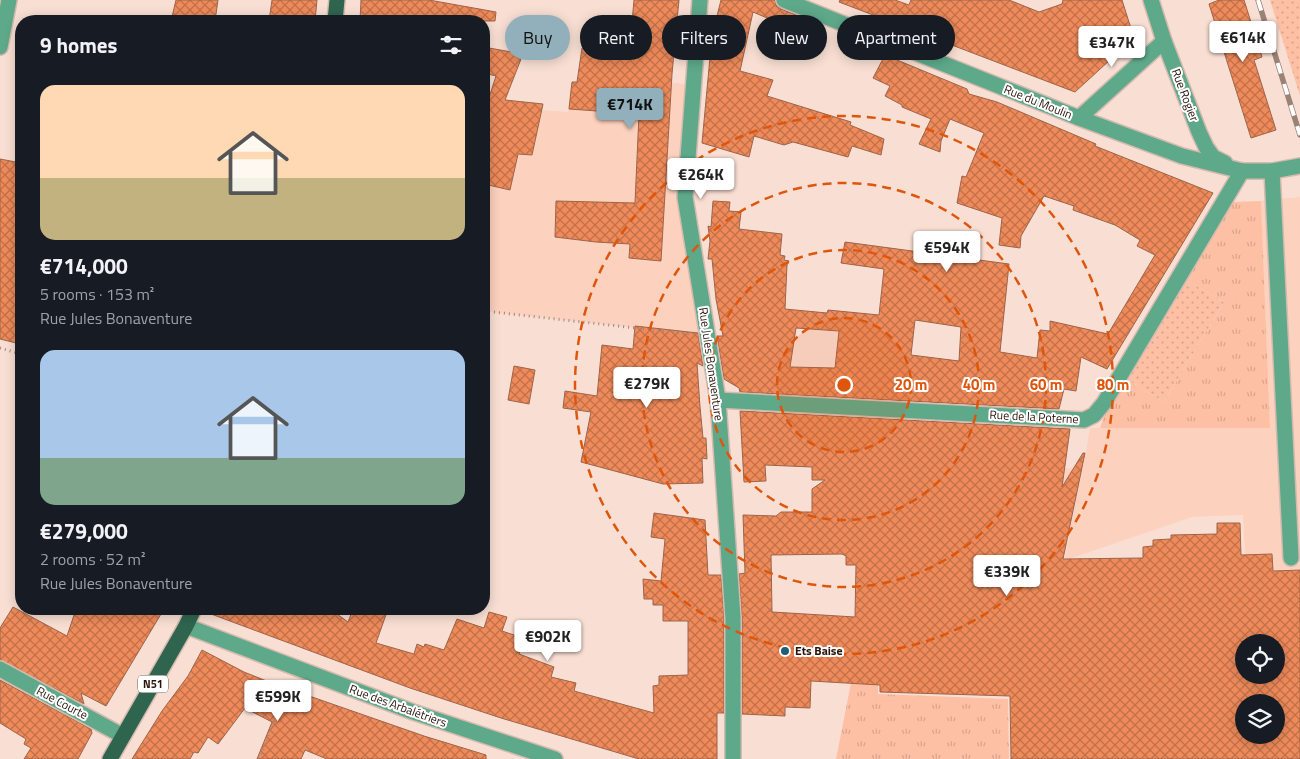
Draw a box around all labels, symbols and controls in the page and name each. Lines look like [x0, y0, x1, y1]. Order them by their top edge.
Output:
chip: Buy [505, 15, 570, 60]
chip: Rent [580, 15, 652, 60]
chip: Filters [662, 15, 746, 60]
chip: New [756, 15, 827, 60]
chip: Apartment [837, 15, 955, 60]
pin: €614K [1208, 20, 1278, 63]
text: €614K [1220, 25, 1266, 49]
pin: €347K [1077, 26, 1147, 68]
text: 9 homes [40, 29, 117, 61]
text: €347K [1089, 30, 1135, 54]
icon: filters [437, 31, 465, 59]
street label: Rue Rogier [1167, 66, 1204, 124]
street label: Rue du Moulin [1001, 79, 1075, 124]
pin: €714K [595, 88, 665, 130]
text: €714K [607, 92, 653, 116]
icon: home [208, 118, 298, 208]
pin: €264K [666, 158, 736, 200]
text: €264K [678, 162, 724, 186]
pin: €594K [912, 230, 982, 273]
text: €594K [924, 235, 970, 259]
text: €714,000 [40, 250, 128, 282]
text: 5 rooms · 153 m² [40, 282, 154, 306]
text: Rue Jules Bonaventure [40, 306, 192, 330]
street label: Rue Jules Bonaventure [694, 306, 729, 422]
pin: €279K [612, 366, 682, 409]
text: €279K [624, 371, 670, 395]
text: 20 m [895, 373, 927, 396]
text: 40 m [963, 373, 995, 396]
text: 60 m [1030, 373, 1062, 396]
text: 80 m [1097, 373, 1129, 396]
centre of rings [835, 376, 853, 394]
icon: home [208, 383, 298, 473]
street label: Rue de la Poterne [989, 405, 1079, 428]
text: €279,000 [40, 515, 128, 547]
text: 2 rooms · 52 m² [40, 547, 145, 571]
pin: €339K [972, 554, 1042, 597]
text: €339K [984, 559, 1030, 583]
text: Rue Jules Bonaventure [40, 571, 192, 595]
pin: €902K [513, 620, 583, 662]
text: €902K [525, 624, 571, 648]
map controls [1235, 634, 1285, 744]
button: locate [1235, 634, 1285, 684]
place label: Ets Baise [795, 641, 843, 660]
marker: Ets Baise [779, 645, 791, 657]
road number: N51 [138, 676, 168, 692]
street label: Rue des Arbalétriers [347, 679, 450, 732]
pin: €599K [243, 680, 313, 722]
street label: Rue Courte [33, 681, 91, 724]
text: €599K [255, 684, 301, 708]
button: layers [1235, 694, 1285, 744]

